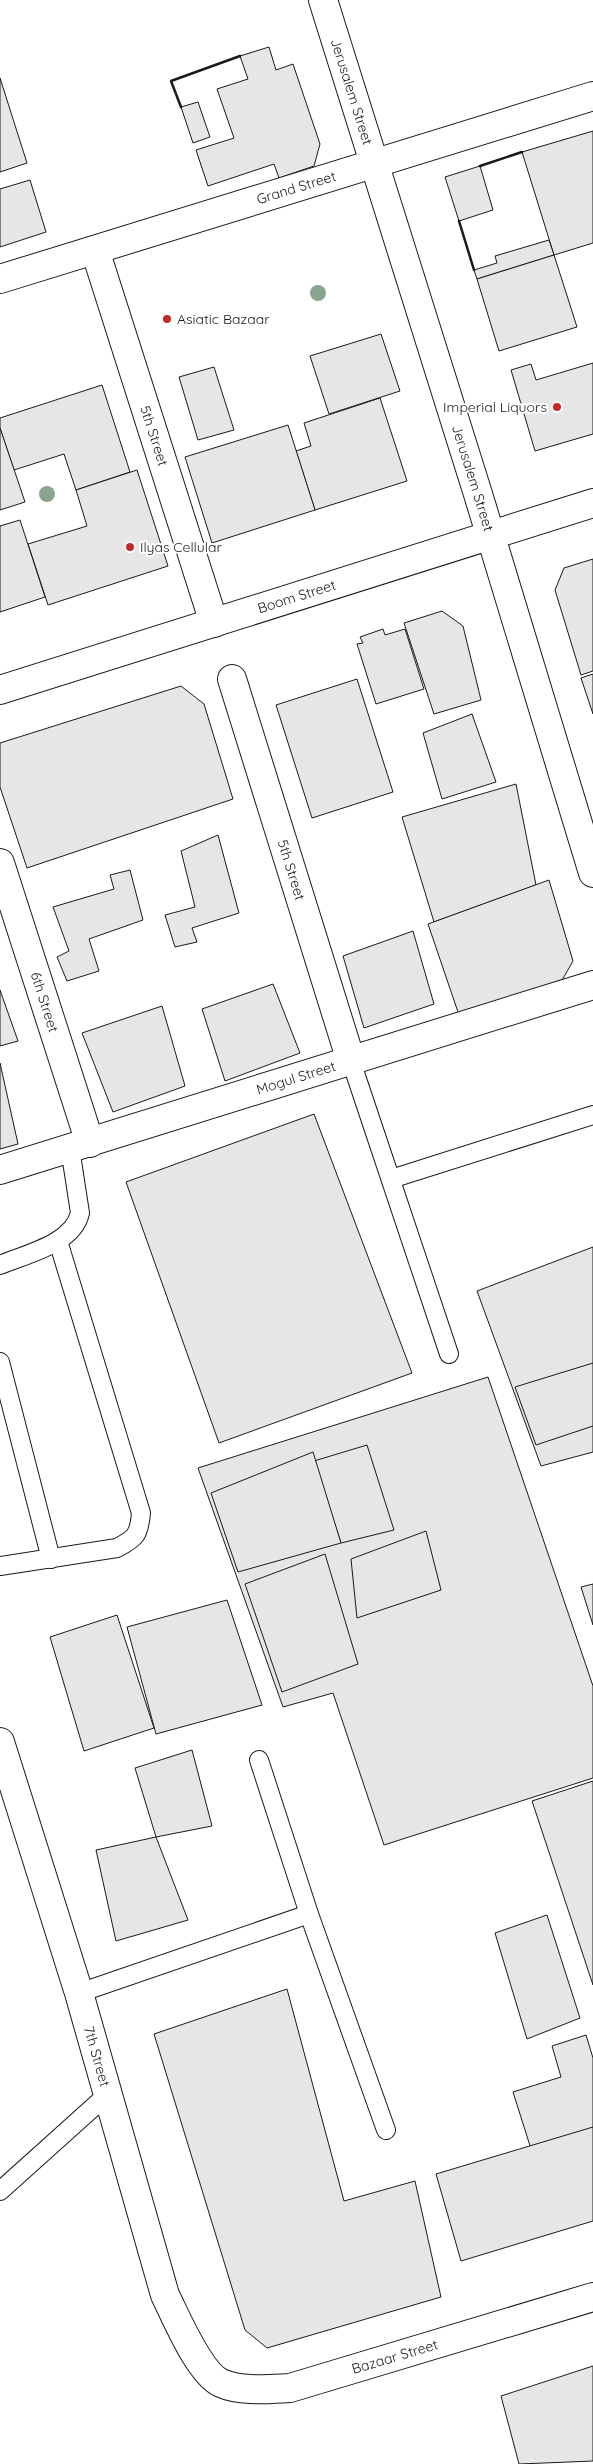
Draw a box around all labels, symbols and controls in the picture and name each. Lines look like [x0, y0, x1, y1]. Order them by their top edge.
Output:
street label: Jerusalem Street [327, 36, 377, 147]
street label: Grand Street [254, 167, 338, 208]
place label: Asiatic Bazaar [177, 310, 270, 328]
marker: Asiatic Bazaar [161, 313, 173, 325]
place label: Imperial Liquors [443, 398, 547, 416]
marker: Imperial Liquors [551, 401, 563, 413]
street label: 5th Street [136, 403, 172, 469]
street label: Jerusalem Street [448, 423, 498, 534]
place label: Ilyas Cellular [140, 538, 222, 556]
marker: Ilyas Cellular [124, 541, 136, 553]
street label: Boom Street [255, 576, 338, 617]
street label: 5th Street [274, 837, 309, 903]
street label: 6th Street [27, 970, 63, 1035]
street label: Mogul Street [254, 1057, 338, 1098]
street label: 7th Street [80, 2024, 114, 2089]
street label: Bazaar Street [350, 2335, 440, 2378]

